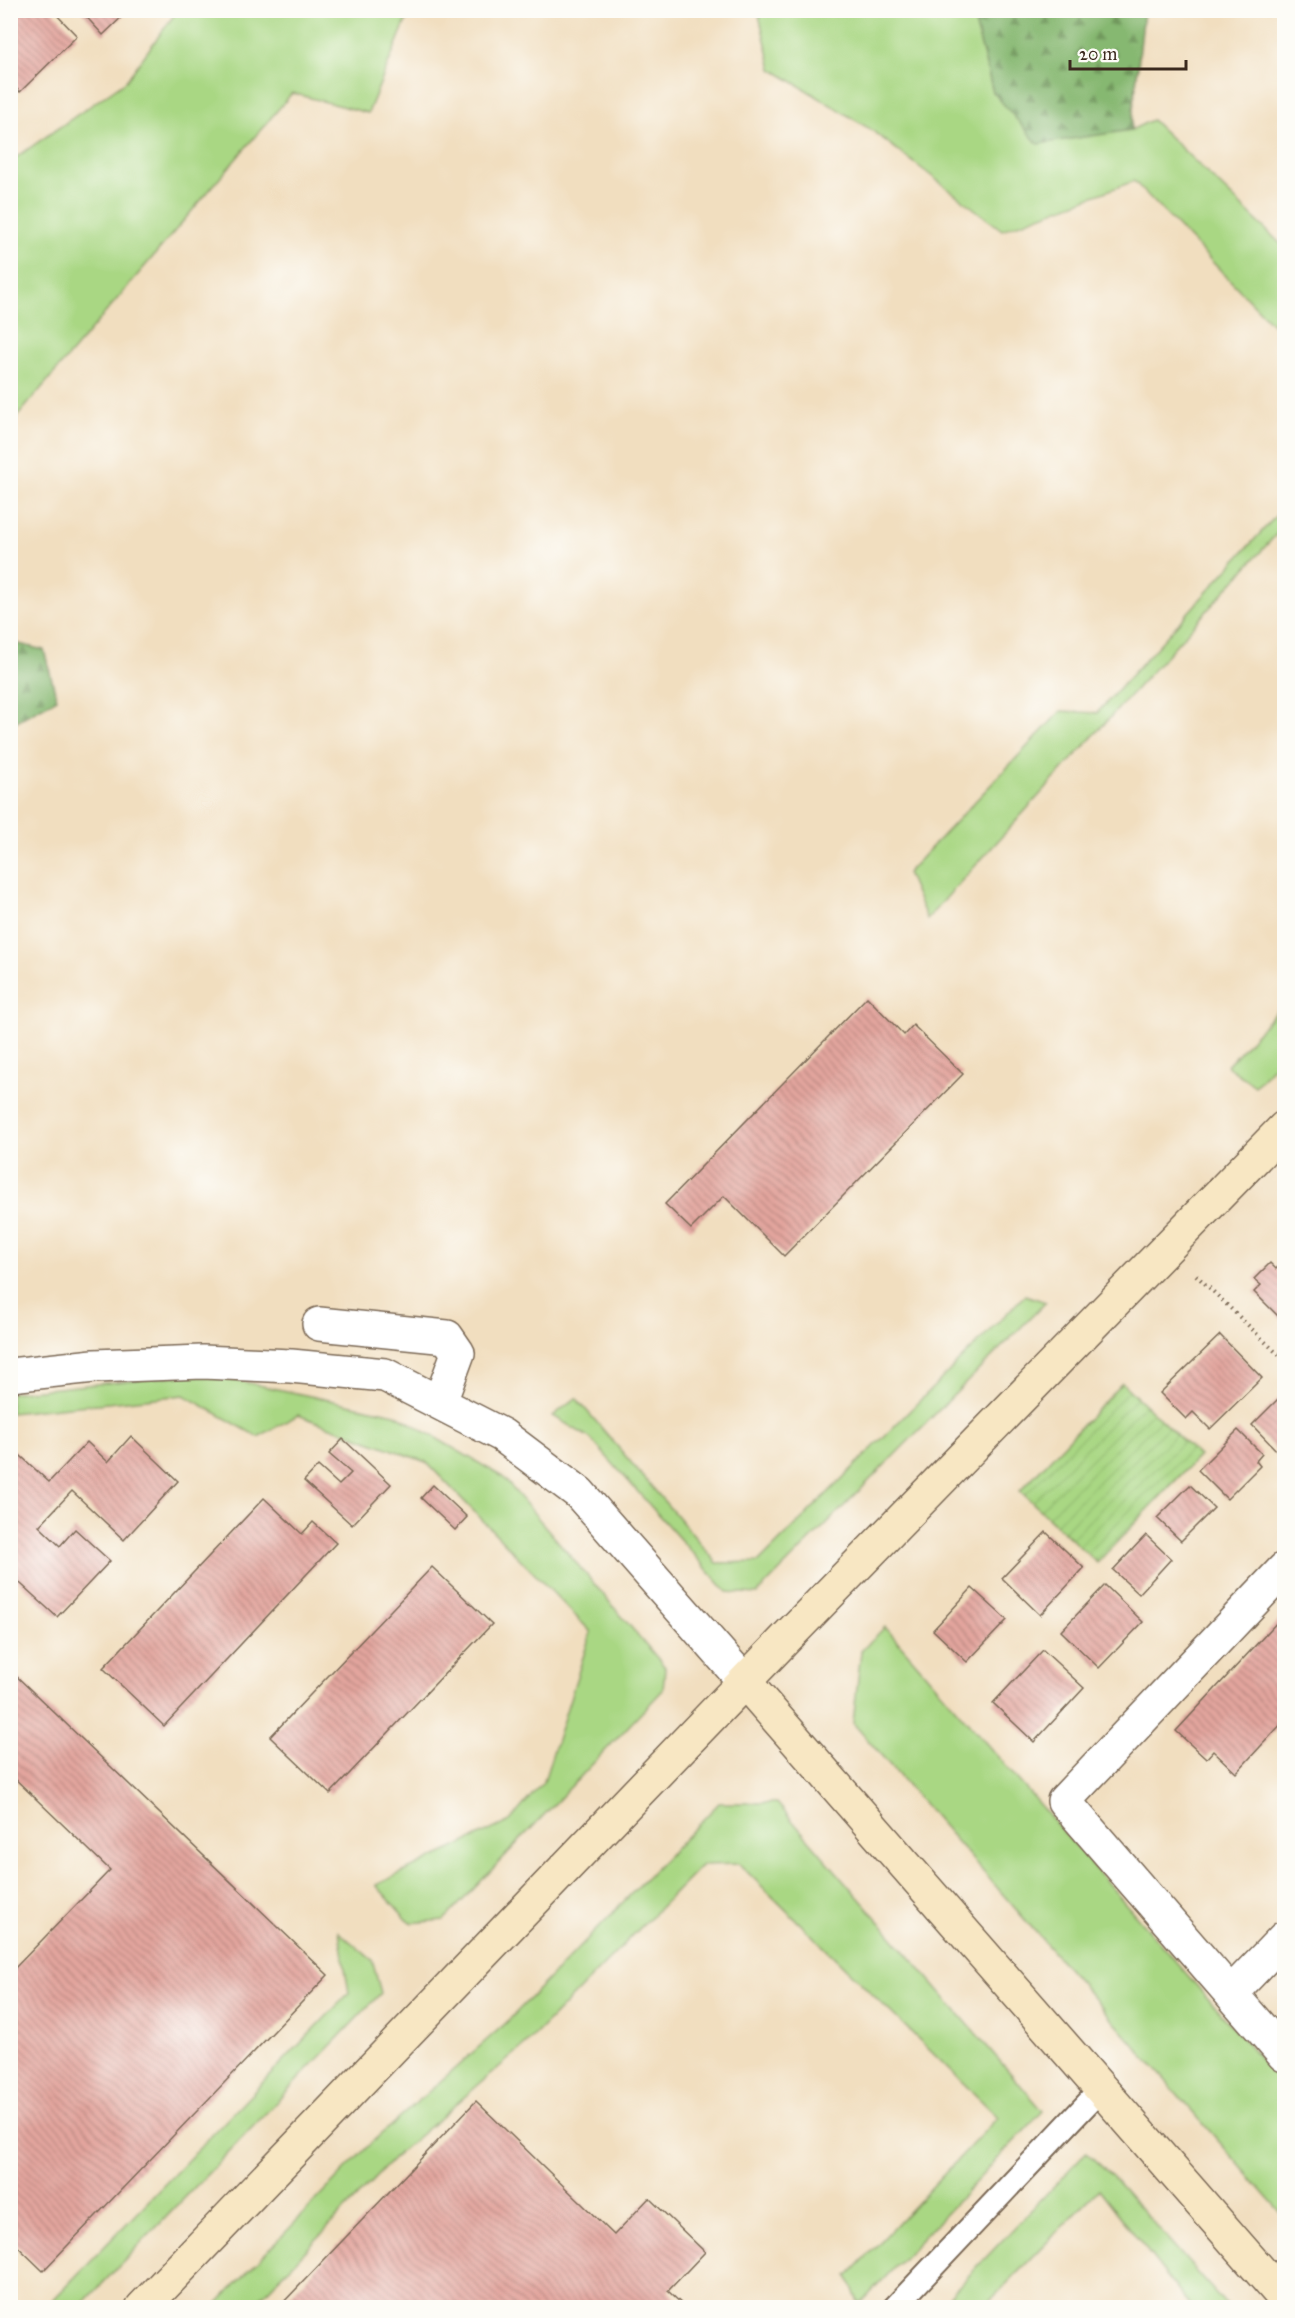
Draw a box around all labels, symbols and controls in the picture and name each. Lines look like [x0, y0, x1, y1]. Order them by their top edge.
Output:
scale bar [1070, 33, 1186, 71]
text: 20 m [1079, 43, 1117, 65]

